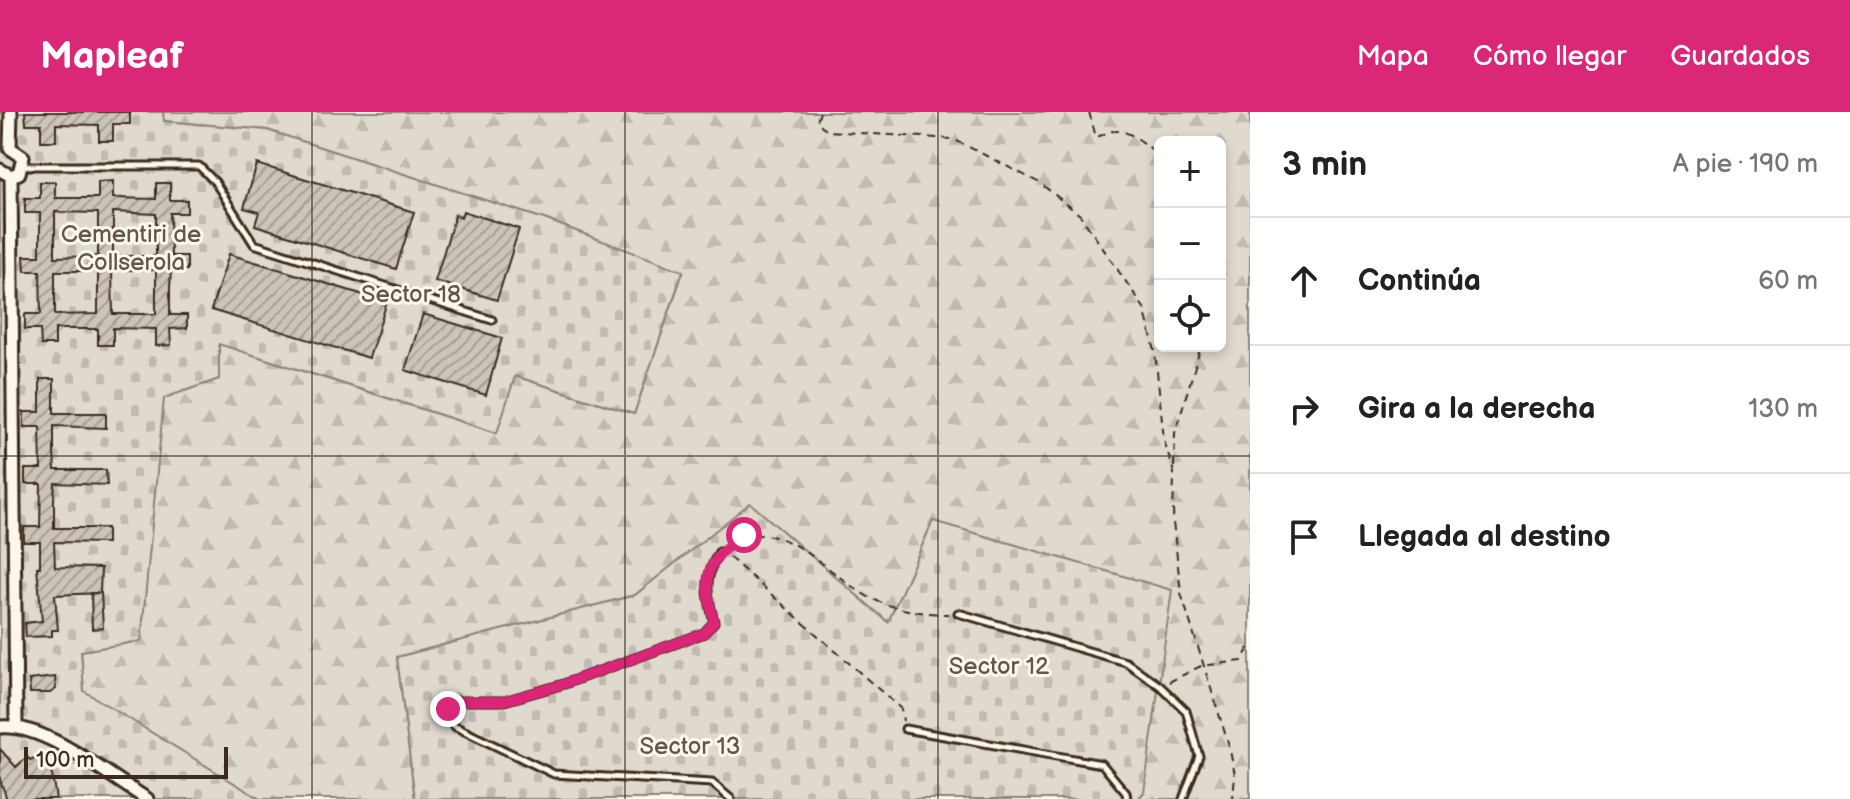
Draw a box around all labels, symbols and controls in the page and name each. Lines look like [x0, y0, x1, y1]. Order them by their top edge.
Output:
text: Mapleaf [40, 34, 184, 79]
text: Mapa [1357, 40, 1429, 73]
text: Cómo llegar [1473, 40, 1626, 73]
text: Guardados [1670, 40, 1810, 73]
map controls [1154, 136, 1226, 352]
button: + [1154, 136, 1226, 208]
text: 3 min [1282, 144, 1367, 185]
text: A pie · 190 m [1673, 149, 1818, 180]
button: − [1154, 208, 1226, 280]
park label: Cementiri de Collserola [61, 220, 201, 277]
icon: ahead [1282, 259, 1326, 303]
text: Continúa [1358, 263, 1481, 299]
text: 60 m [1758, 266, 1818, 297]
park label: Sector 18 [361, 280, 461, 309]
button: locate [1154, 280, 1226, 352]
icon: right [1282, 387, 1326, 431]
text: Gira a la derecha [1358, 391, 1595, 427]
text: 130 m [1748, 394, 1818, 425]
icon: arrive [1282, 515, 1326, 559]
route start [726, 517, 762, 553]
text: Llegada al destino [1358, 519, 1611, 555]
park label: Sector 12 [949, 652, 1049, 681]
route end [430, 691, 466, 727]
park label: Sector 13 [640, 732, 741, 761]
scale bar [24, 743, 228, 779]
text: 100 m [36, 747, 95, 774]

